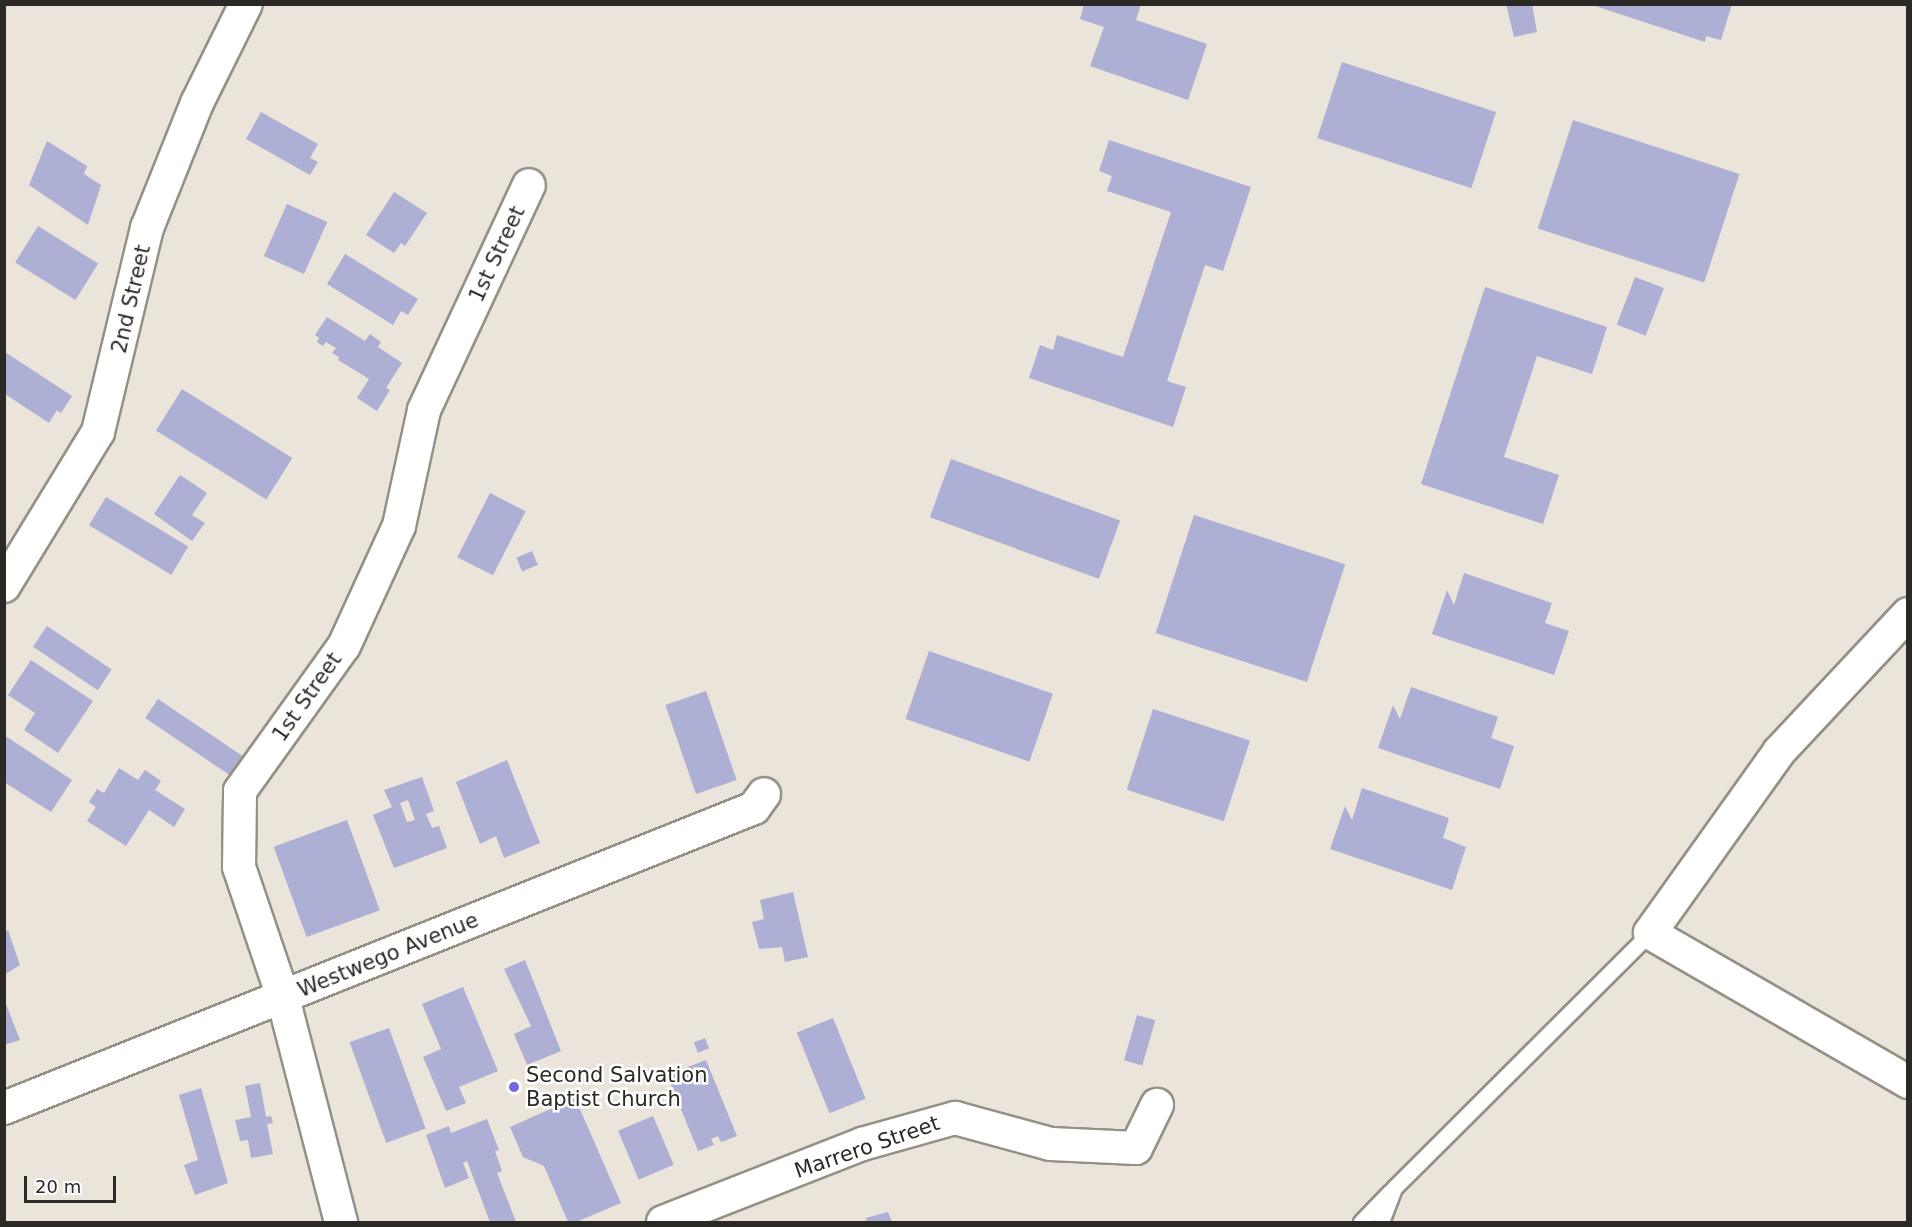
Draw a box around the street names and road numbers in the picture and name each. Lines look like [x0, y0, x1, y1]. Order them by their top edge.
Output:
street label: 1st Street [464, 202, 530, 306]
street label: 2nd Street [106, 242, 156, 356]
street label: 1st Street [267, 648, 347, 746]
street label: Westwego Avenue [294, 907, 482, 1003]
street label: Marrero Street [791, 1110, 943, 1184]

